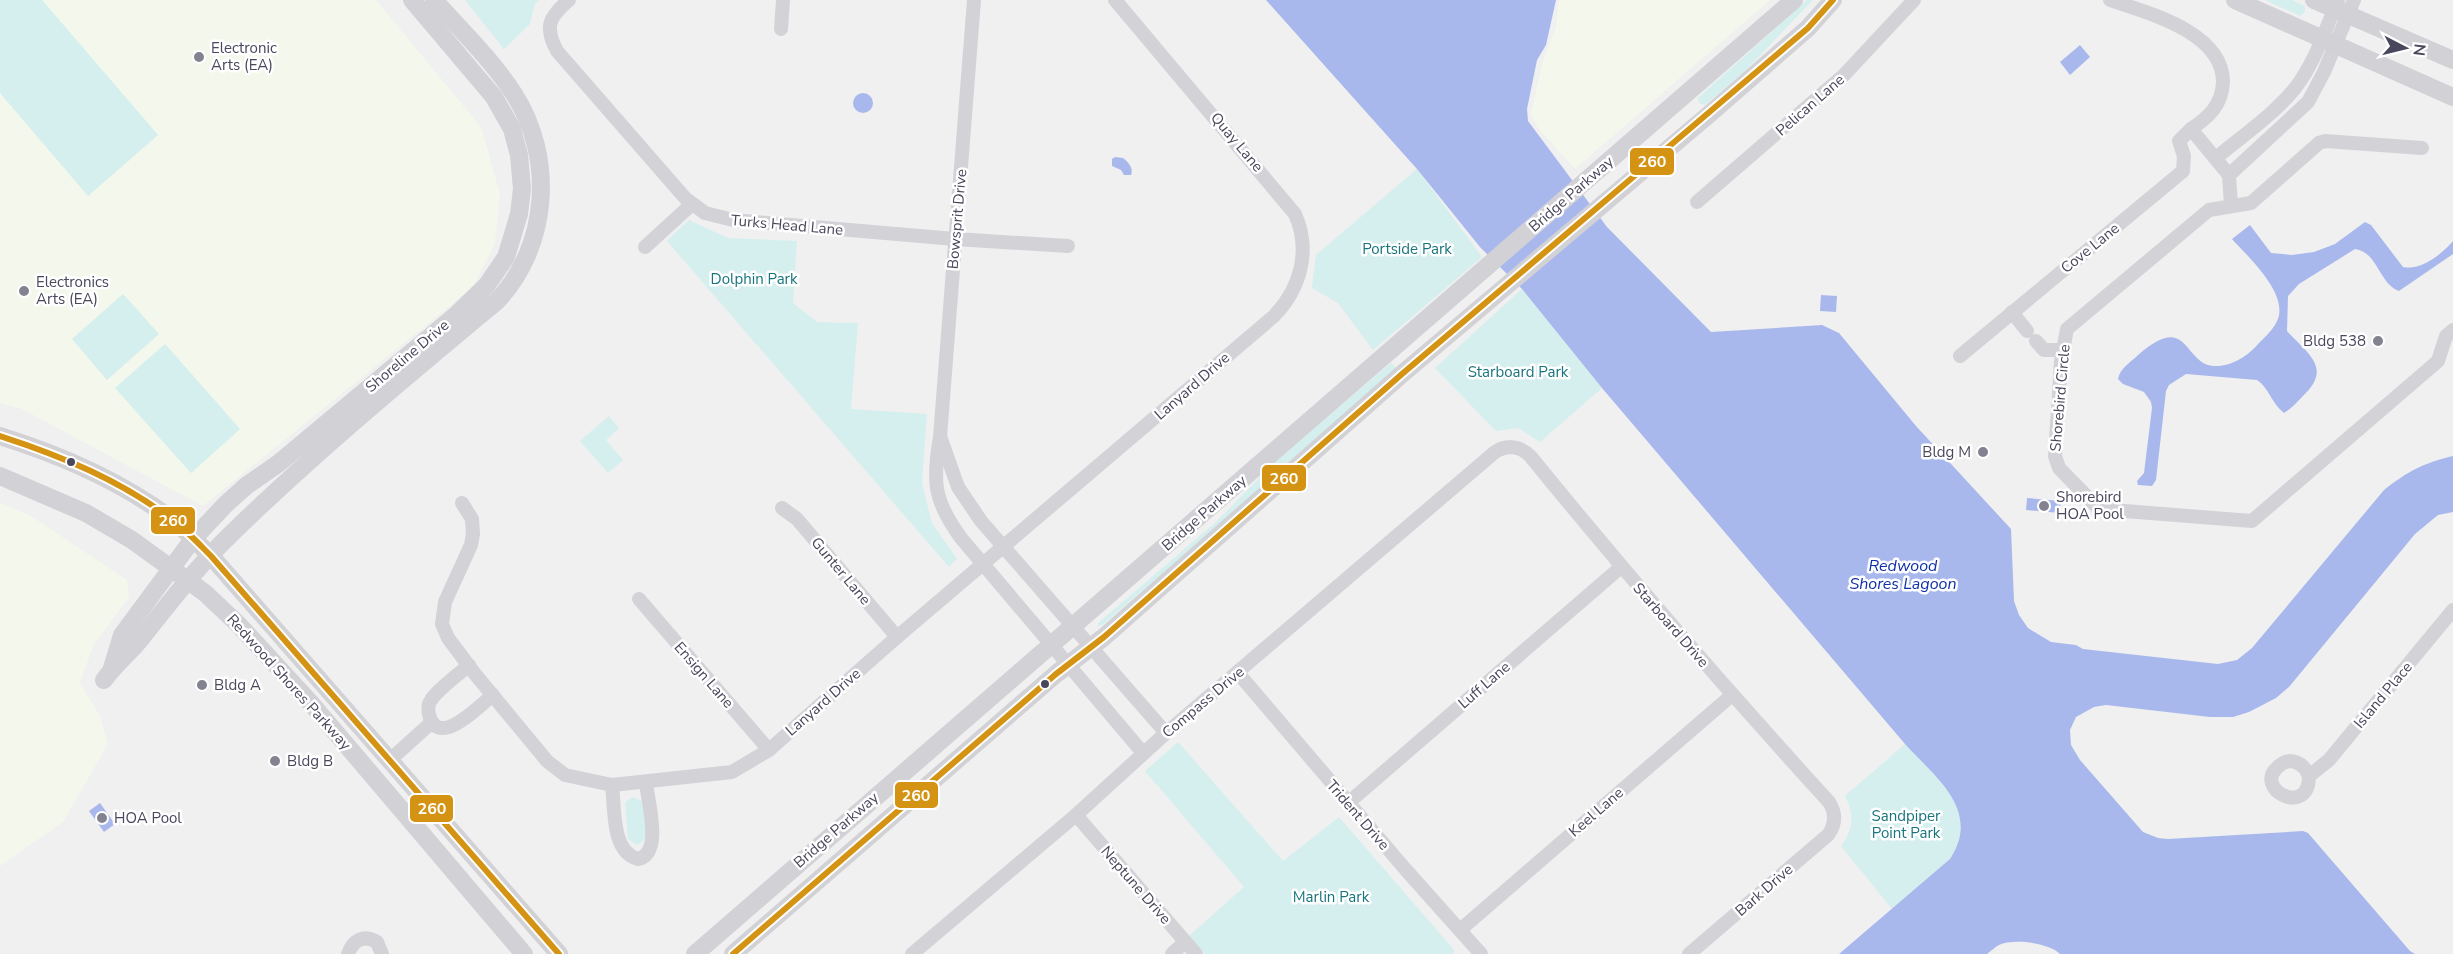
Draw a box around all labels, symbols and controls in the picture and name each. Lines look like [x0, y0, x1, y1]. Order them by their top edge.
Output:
north arrow [2375, 18, 2435, 78]
place label: Electronic Arts (EA) [211, 38, 277, 75]
text: N [2407, 42, 2431, 57]
marker: Electronic Arts (EA) [192, 50, 206, 64]
street label: Pelican Lane [1771, 70, 1849, 140]
street label: Quay Lane [1206, 108, 1268, 176]
line badge: 260 [1629, 147, 1675, 176]
street label: Bridge Parkway [1524, 151, 1618, 236]
text: 260 [1638, 151, 1666, 173]
street label: Bowsprit Drive [943, 168, 971, 270]
street label: Turks Head Lane [730, 210, 844, 240]
street label: Cove Lane [2057, 218, 2123, 278]
park label: Portside Park [1362, 239, 1452, 259]
park label: Dolphin Park [711, 269, 798, 289]
place label: Electronics Arts (EA) [36, 272, 109, 309]
marker: Electronics Arts (EA) [17, 284, 31, 298]
street label: Shoreline Drive [361, 315, 453, 397]
place label: Bldg 538 [2303, 331, 2366, 351]
marker: Bldg 538 [2371, 334, 2385, 348]
street label: Shorebird Circle [2045, 344, 2075, 452]
street label: Lanyard Drive [1150, 348, 1234, 424]
park label: Starboard Park [1468, 362, 1569, 382]
place label: Bldg M [1922, 442, 1971, 462]
marker: Bldg M [1976, 445, 1990, 459]
unlabelled marker [65, 456, 77, 468]
line badge: 260 [1261, 464, 1307, 492]
text: 260 [1270, 468, 1298, 490]
street label: Bridge Parkway [1157, 470, 1251, 555]
place label: Shorebird HOA Pool [2056, 487, 2124, 524]
marker: Shorebird HOA Pool [2037, 499, 2051, 513]
line badge: 260 [150, 506, 196, 535]
text: 260 [159, 510, 187, 532]
street label: Gunter Lane [807, 533, 875, 609]
water label: Redwood Shores Lagoon [1849, 555, 1957, 595]
street label: Starboard Drive [1629, 578, 1713, 672]
street label: Redwood Shores Parkway [223, 610, 356, 755]
street label: Ensign Lane [670, 638, 738, 712]
street label: Luff Lane [1454, 657, 1514, 713]
street label: Island Place [2349, 657, 2417, 733]
street label: Compass Drive [1158, 662, 1248, 742]
street label: Lanyard Drive [781, 664, 865, 740]
place label: Bldg A [214, 675, 261, 695]
marker: Bldg A [195, 678, 209, 692]
unlabelled marker [1039, 678, 1051, 690]
place label: Bldg B [287, 751, 333, 771]
marker: Bldg B [268, 754, 282, 768]
street label: Trident Drive [1322, 776, 1394, 854]
line badge: 260 [894, 781, 939, 809]
street label: Keel Lane [1565, 783, 1627, 841]
text: 260 [902, 785, 930, 807]
street label: Bridge Parkway [789, 787, 883, 872]
line badge: 260 [409, 794, 454, 823]
text: 260 [418, 798, 446, 820]
park label: Sandpiper Point Park [1872, 806, 1941, 843]
place label: HOA Pool [114, 808, 182, 828]
marker: HOA Pool [95, 811, 109, 825]
street label: Neptune Drive [1097, 842, 1175, 928]
street label: Bark Drive [1731, 859, 1797, 921]
park label: Marlin Park [1293, 887, 1370, 907]

